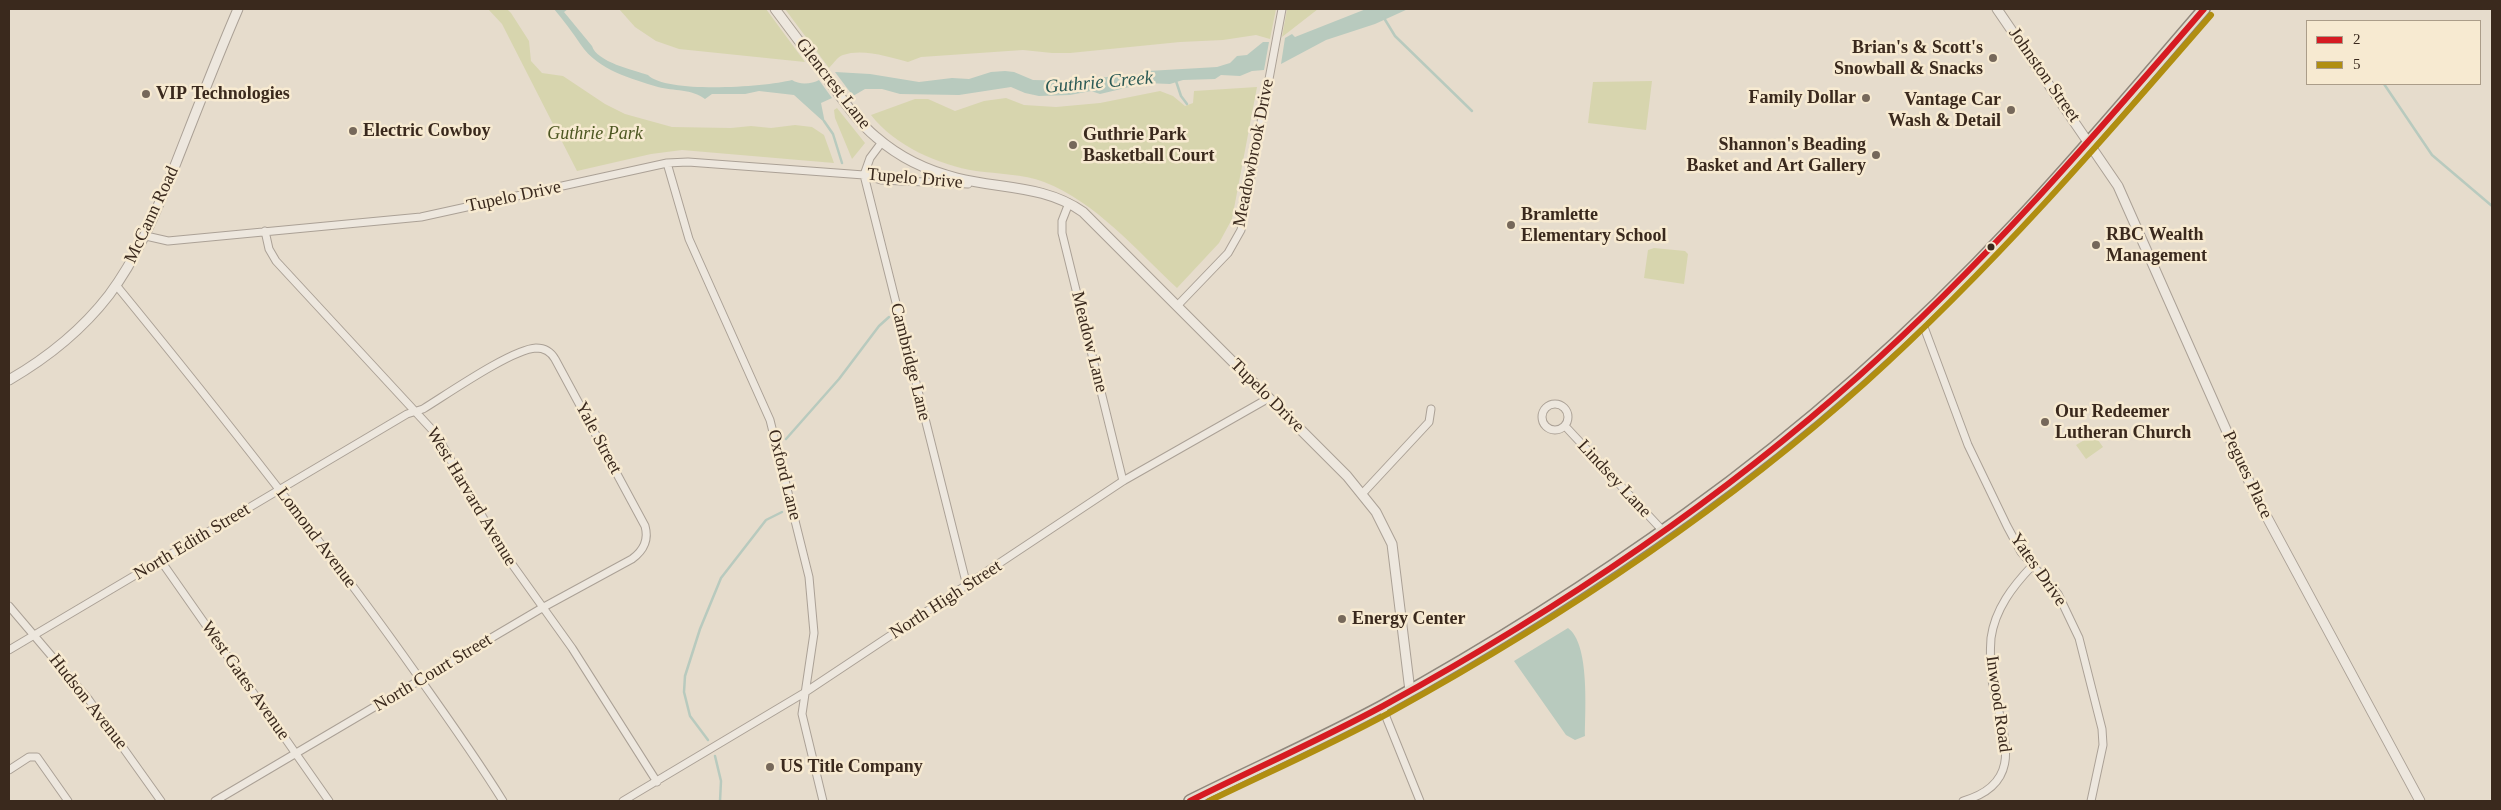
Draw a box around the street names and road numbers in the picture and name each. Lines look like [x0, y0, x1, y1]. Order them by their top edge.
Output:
street label: Johnston Street [2003, 24, 2085, 126]
street label: Glencrest Lane [791, 34, 875, 134]
street label: Meadowbrook Drive [1229, 77, 1279, 229]
street label: McCann Road [120, 163, 184, 267]
street label: Tupelo Drive [866, 164, 964, 194]
street label: Tupelo Drive [465, 176, 563, 218]
street label: Meadow Lane [1066, 289, 1112, 395]
street label: Cambridge Lane [885, 301, 935, 423]
street label: Tupelo Drive [1225, 354, 1309, 438]
street label: Yale Street [570, 398, 626, 478]
street label: West Harvard Avenue [421, 424, 521, 570]
street label: Oxford Lane [762, 428, 806, 522]
street label: Pegues Place [2217, 428, 2277, 522]
street label: Lindsey Lane [1573, 436, 1655, 522]
street label: Lomond Avenue [271, 484, 361, 592]
street label: North Edith Street [130, 499, 254, 585]
street label: Yates Drive [2005, 529, 2071, 611]
street label: North High Street [886, 556, 1006, 644]
street label: West Gates Avenue [196, 617, 294, 745]
street label: North Court Street [370, 629, 496, 717]
street label: Hudson Avenue [44, 650, 132, 754]
street label: Inwood Road [1981, 654, 2015, 754]

